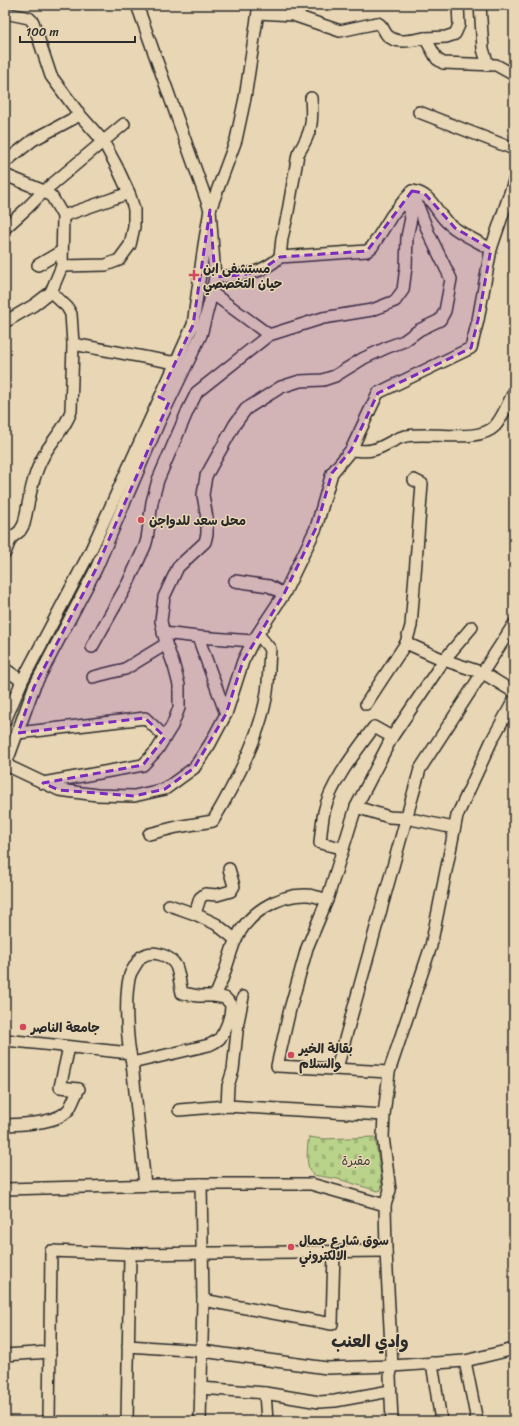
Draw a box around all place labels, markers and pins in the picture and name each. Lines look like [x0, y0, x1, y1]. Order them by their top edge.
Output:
place label: مستشفى ابن حيان التخصصي [203, 257, 283, 296]
marker: مستشفى ابن حيان التخصصي [188, 269, 200, 281]
place label: محل سعد للدواجن [149, 509, 246, 532]
marker: محل سعد للدواجن [136, 515, 146, 525]
place label: جامعة الناصر [30, 1016, 100, 1039]
marker: جامعة الناصر [18, 1022, 28, 1032]
place label: بقالة الخير والسلام [298, 1037, 353, 1075]
marker: بقالة الخير والسلام [286, 1050, 296, 1060]
place label: سوق شارع جمال الالكتروني [299, 1229, 389, 1268]
marker: سوق شارع جمال الالكتروني [286, 1242, 296, 1252]

